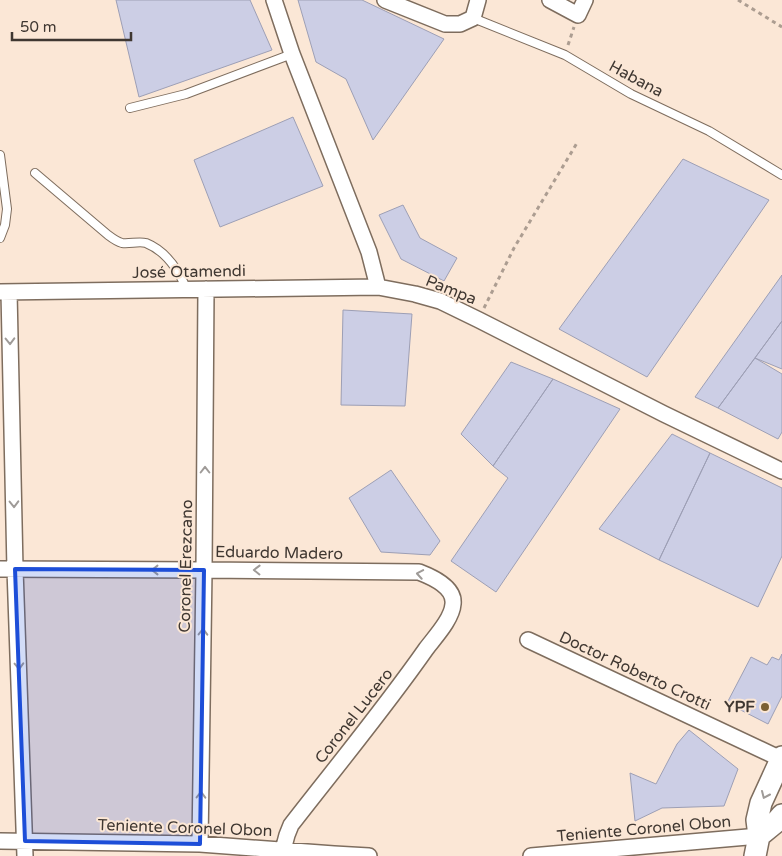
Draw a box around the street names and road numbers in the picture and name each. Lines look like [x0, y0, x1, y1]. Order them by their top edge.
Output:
street label: Habana [605, 56, 667, 102]
street label: José Otamendi [132, 261, 246, 283]
street label: Pampa [423, 271, 479, 309]
street label: Coronel Erezcano [175, 499, 197, 633]
street label: Eduardo Madero [215, 542, 343, 564]
street label: Doctor Roberto Crotti [556, 627, 714, 715]
street label: Coronel Lucero [311, 664, 397, 768]
street label: Teniente Coronel Obon [556, 811, 732, 847]
street label: Teniente Coronel Obon [97, 815, 273, 841]

